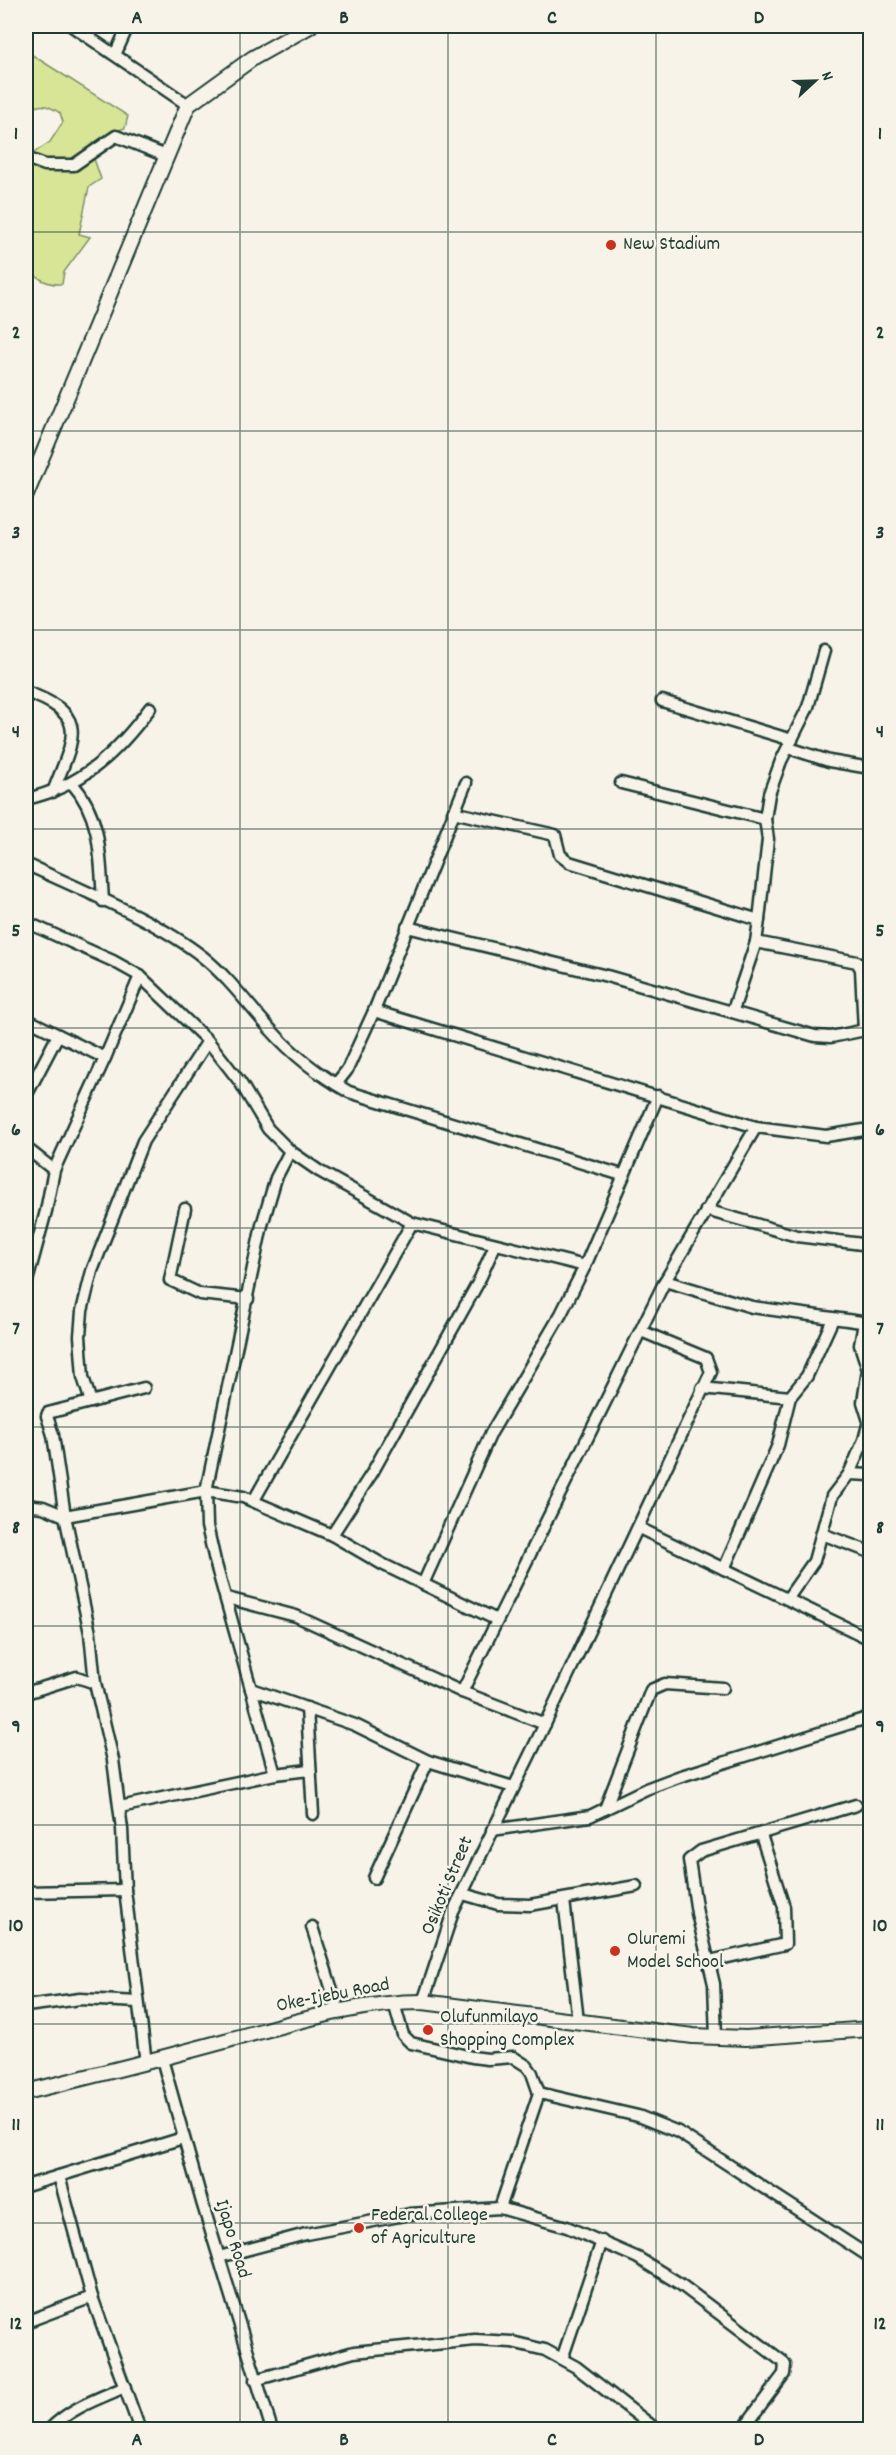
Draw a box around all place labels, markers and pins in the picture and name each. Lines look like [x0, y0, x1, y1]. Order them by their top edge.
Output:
place label: New Stadium [623, 231, 720, 259]
marker: New Stadium [604, 238, 618, 252]
place label: Oluremi Model School [627, 1926, 724, 1977]
marker: Oluremi Model School [608, 1944, 622, 1958]
place label: Olufunmilayo Shopping Complex [440, 2004, 575, 2055]
marker: Olufunmilayo Shopping Complex [421, 2023, 435, 2037]
place label: Federal College of Agriculture [371, 2202, 488, 2253]
marker: Federal College of Agriculture [352, 2221, 366, 2235]

